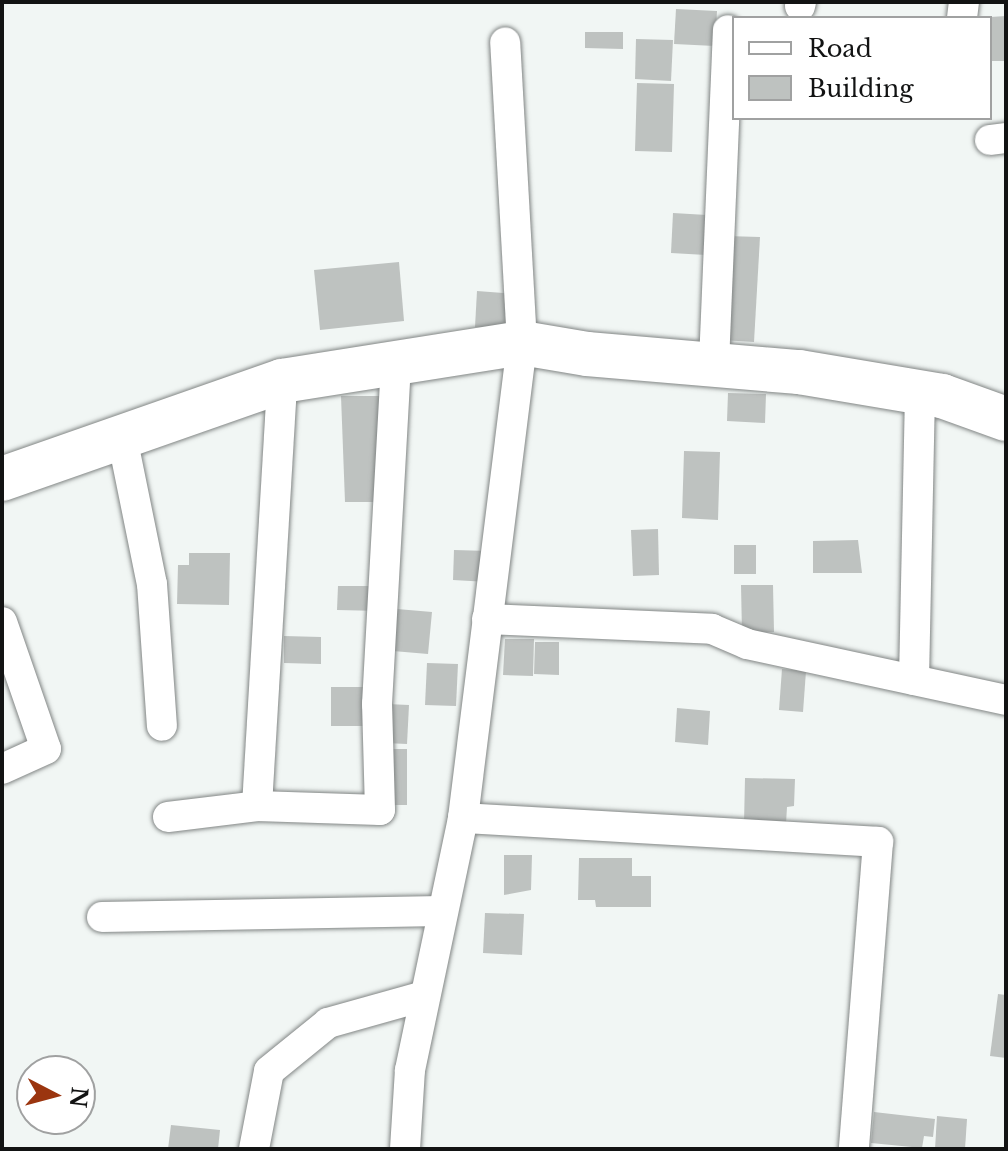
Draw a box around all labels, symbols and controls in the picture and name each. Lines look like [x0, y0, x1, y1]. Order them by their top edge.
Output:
legend [732, 16, 992, 120]
text: Road [808, 34, 872, 63]
text: Building [808, 74, 914, 103]
north arrow [16, 1055, 96, 1135]
text: N [64, 1086, 93, 1109]

